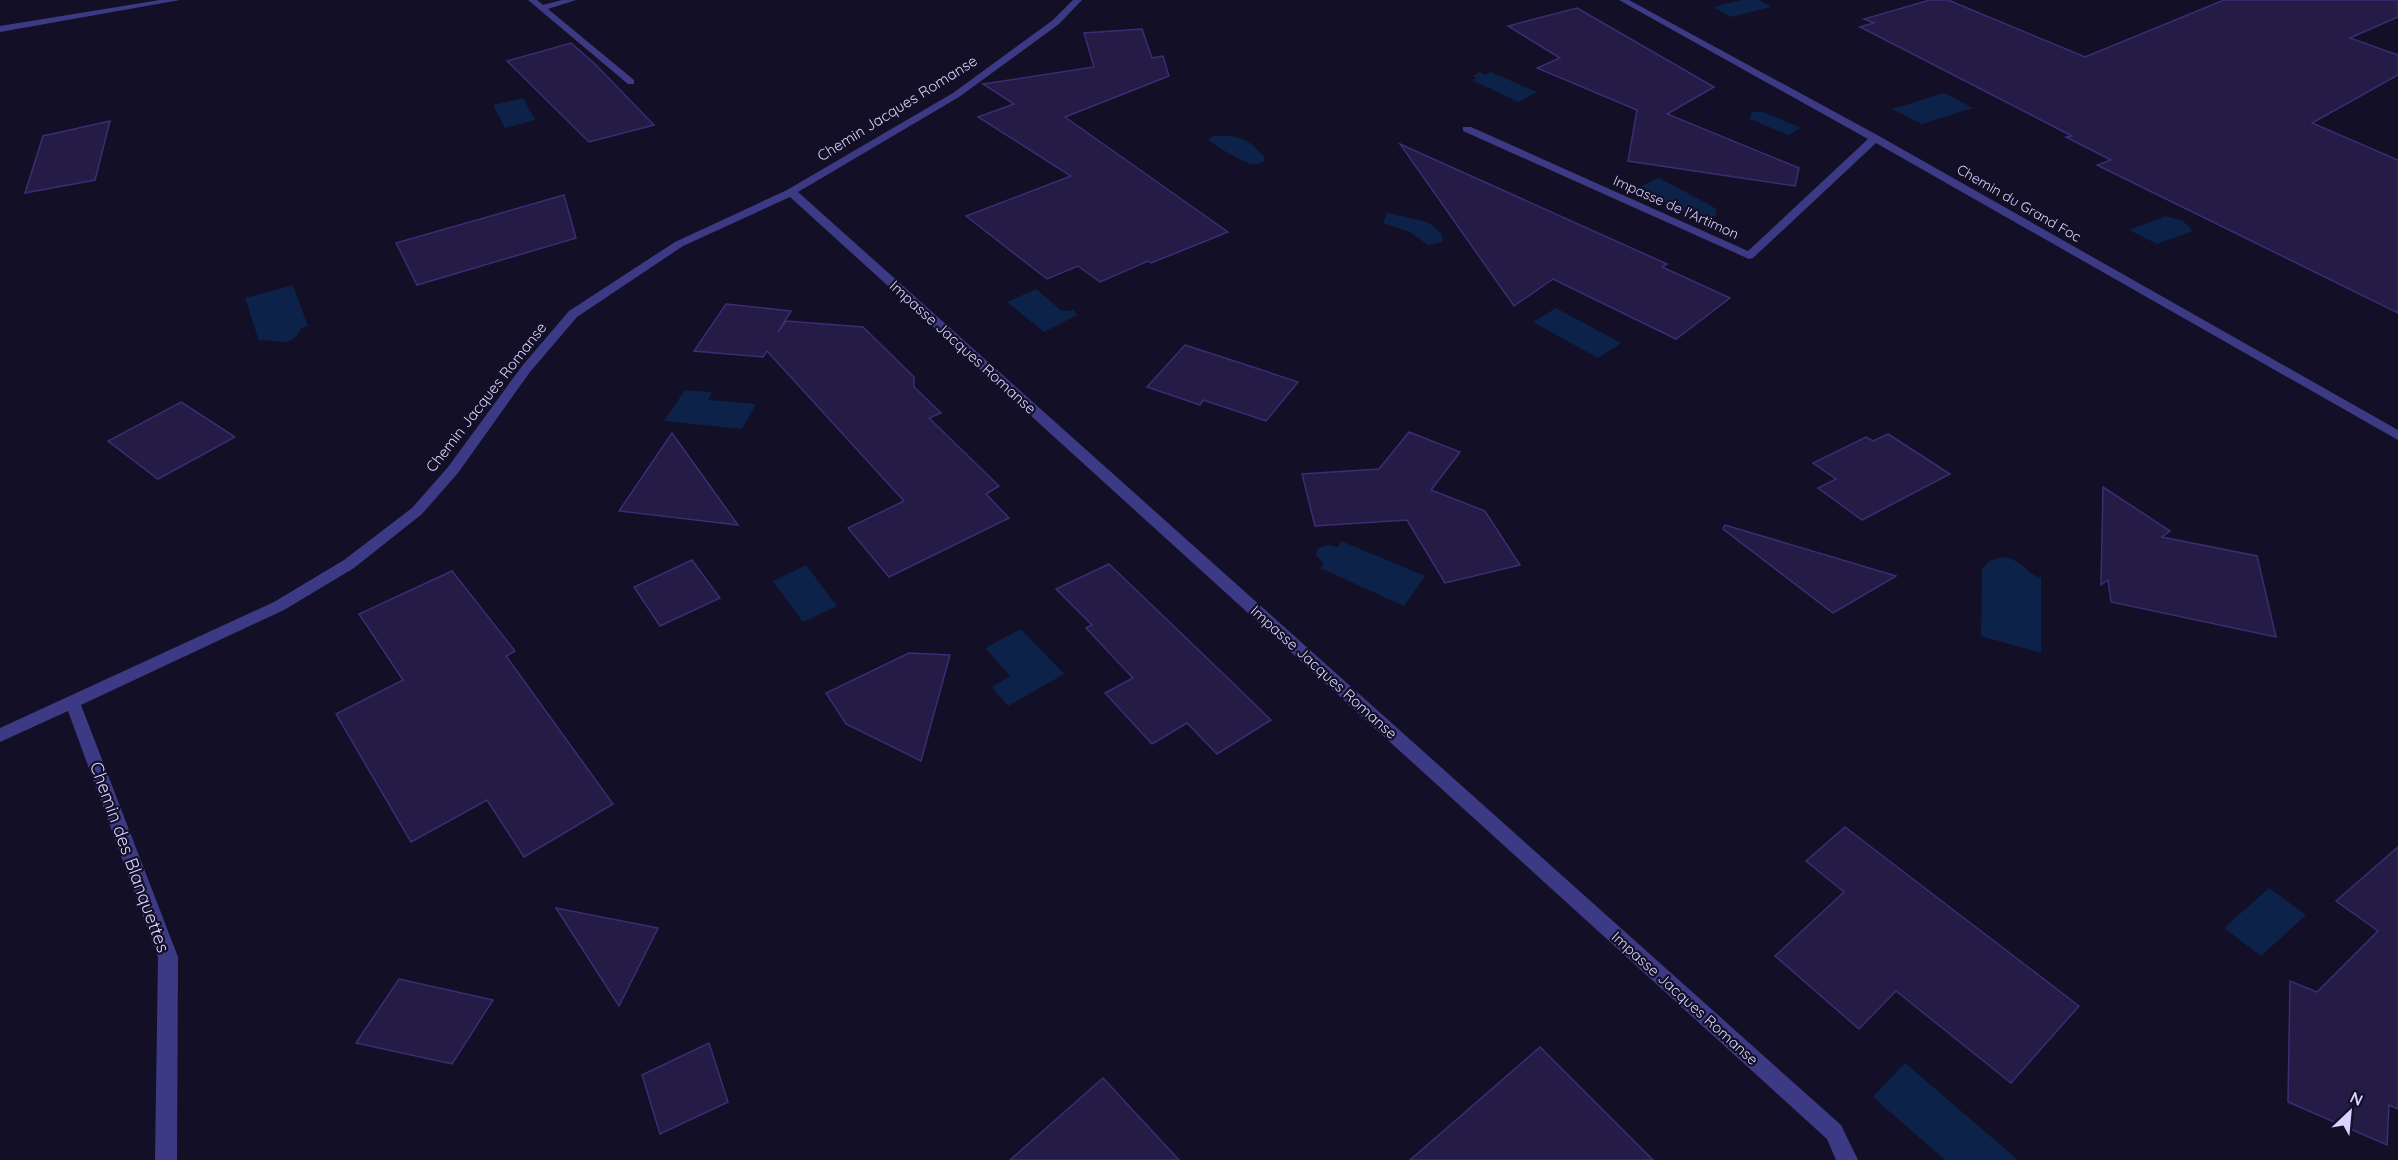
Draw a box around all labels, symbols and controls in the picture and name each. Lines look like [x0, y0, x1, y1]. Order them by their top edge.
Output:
street label: Chemin Jacques Romanse [813, 51, 981, 165]
street label: Chemin du Grand Foc [1954, 160, 2084, 246]
street label: Impasse de l'Artimon [1610, 171, 1742, 243]
street label: Impasse Jacques Romanse [886, 276, 1040, 418]
street label: Chemin Jacques Romanse [422, 318, 550, 476]
street label: Impasse Jacques Romanse [1247, 601, 1401, 743]
street label: Chemin des Blanquettes [85, 758, 175, 956]
street label: Impasse Jacques Romanse [1608, 927, 1762, 1069]
north arrow [2320, 1082, 2380, 1142]
text: N [2347, 1087, 2366, 1110]

